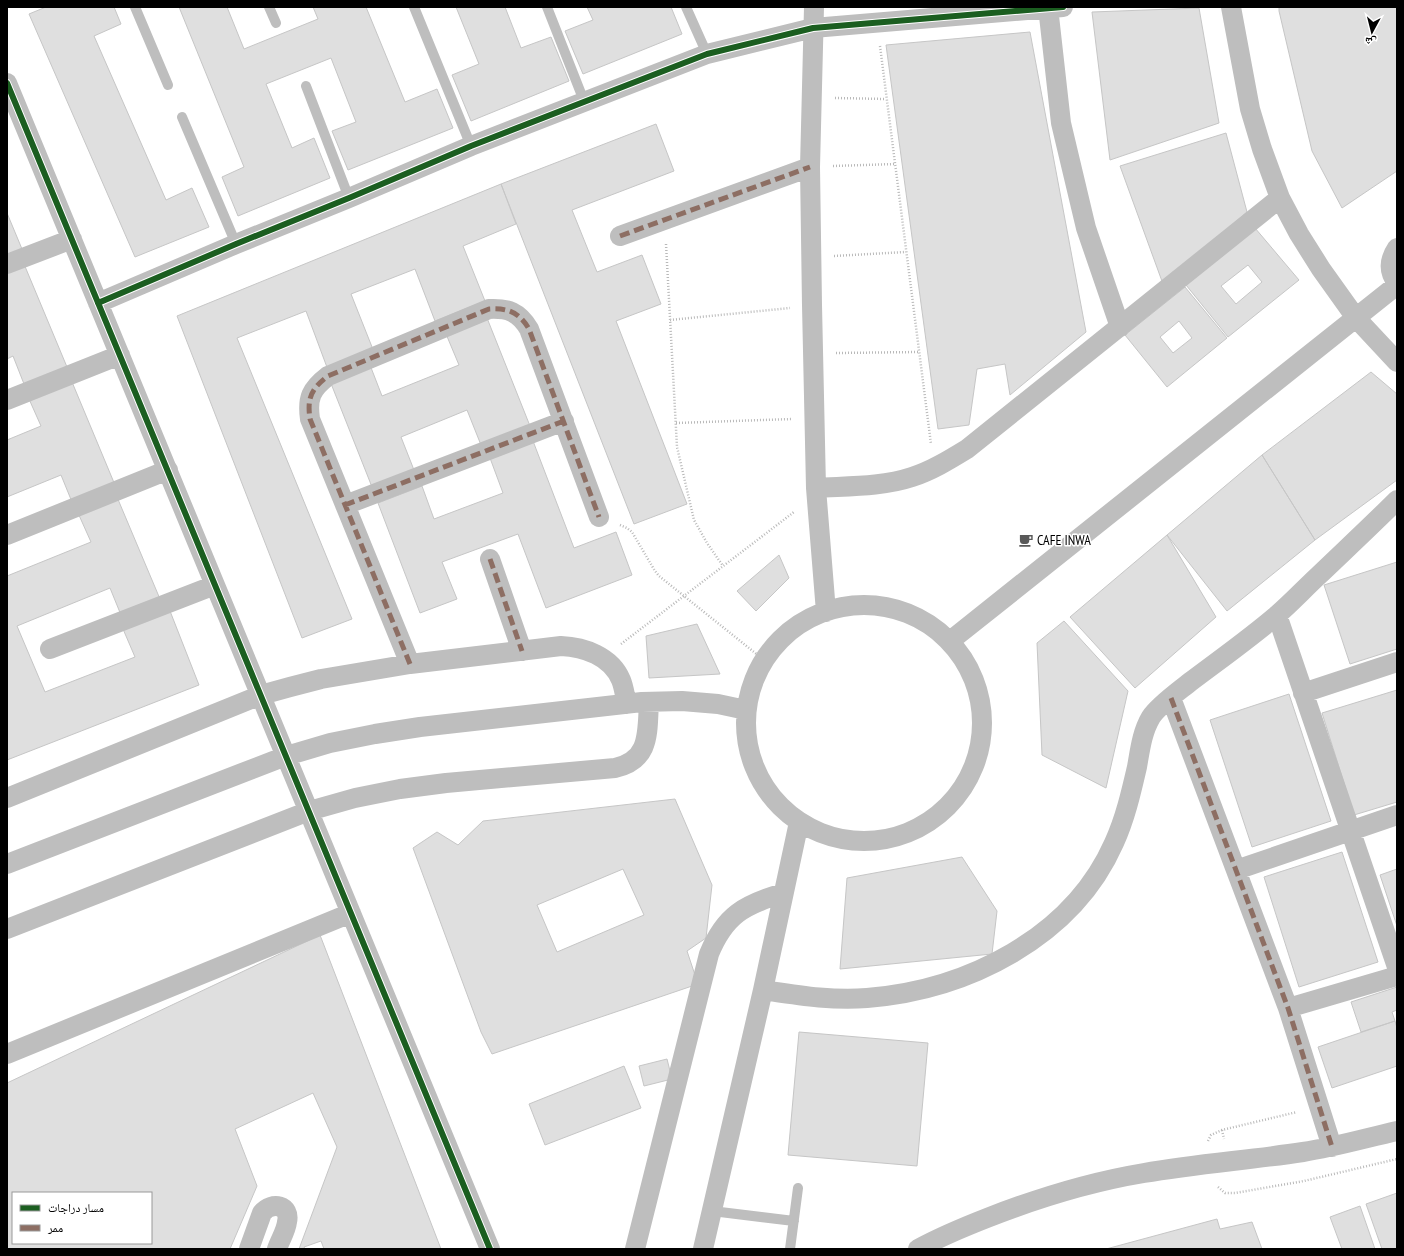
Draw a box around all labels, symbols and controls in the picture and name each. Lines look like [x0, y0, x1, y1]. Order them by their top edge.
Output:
north arrow [1352, 12, 1392, 52]
text: ش [1364, 33, 1378, 50]
place label: CAFE INWA [1037, 531, 1091, 549]
cafe icon: CAFE INWA [1018, 532, 1034, 548]
legend [12, 1192, 152, 1244]
text: مسار دراجات [48, 1200, 104, 1215]
text: ممر [47, 1220, 63, 1235]

